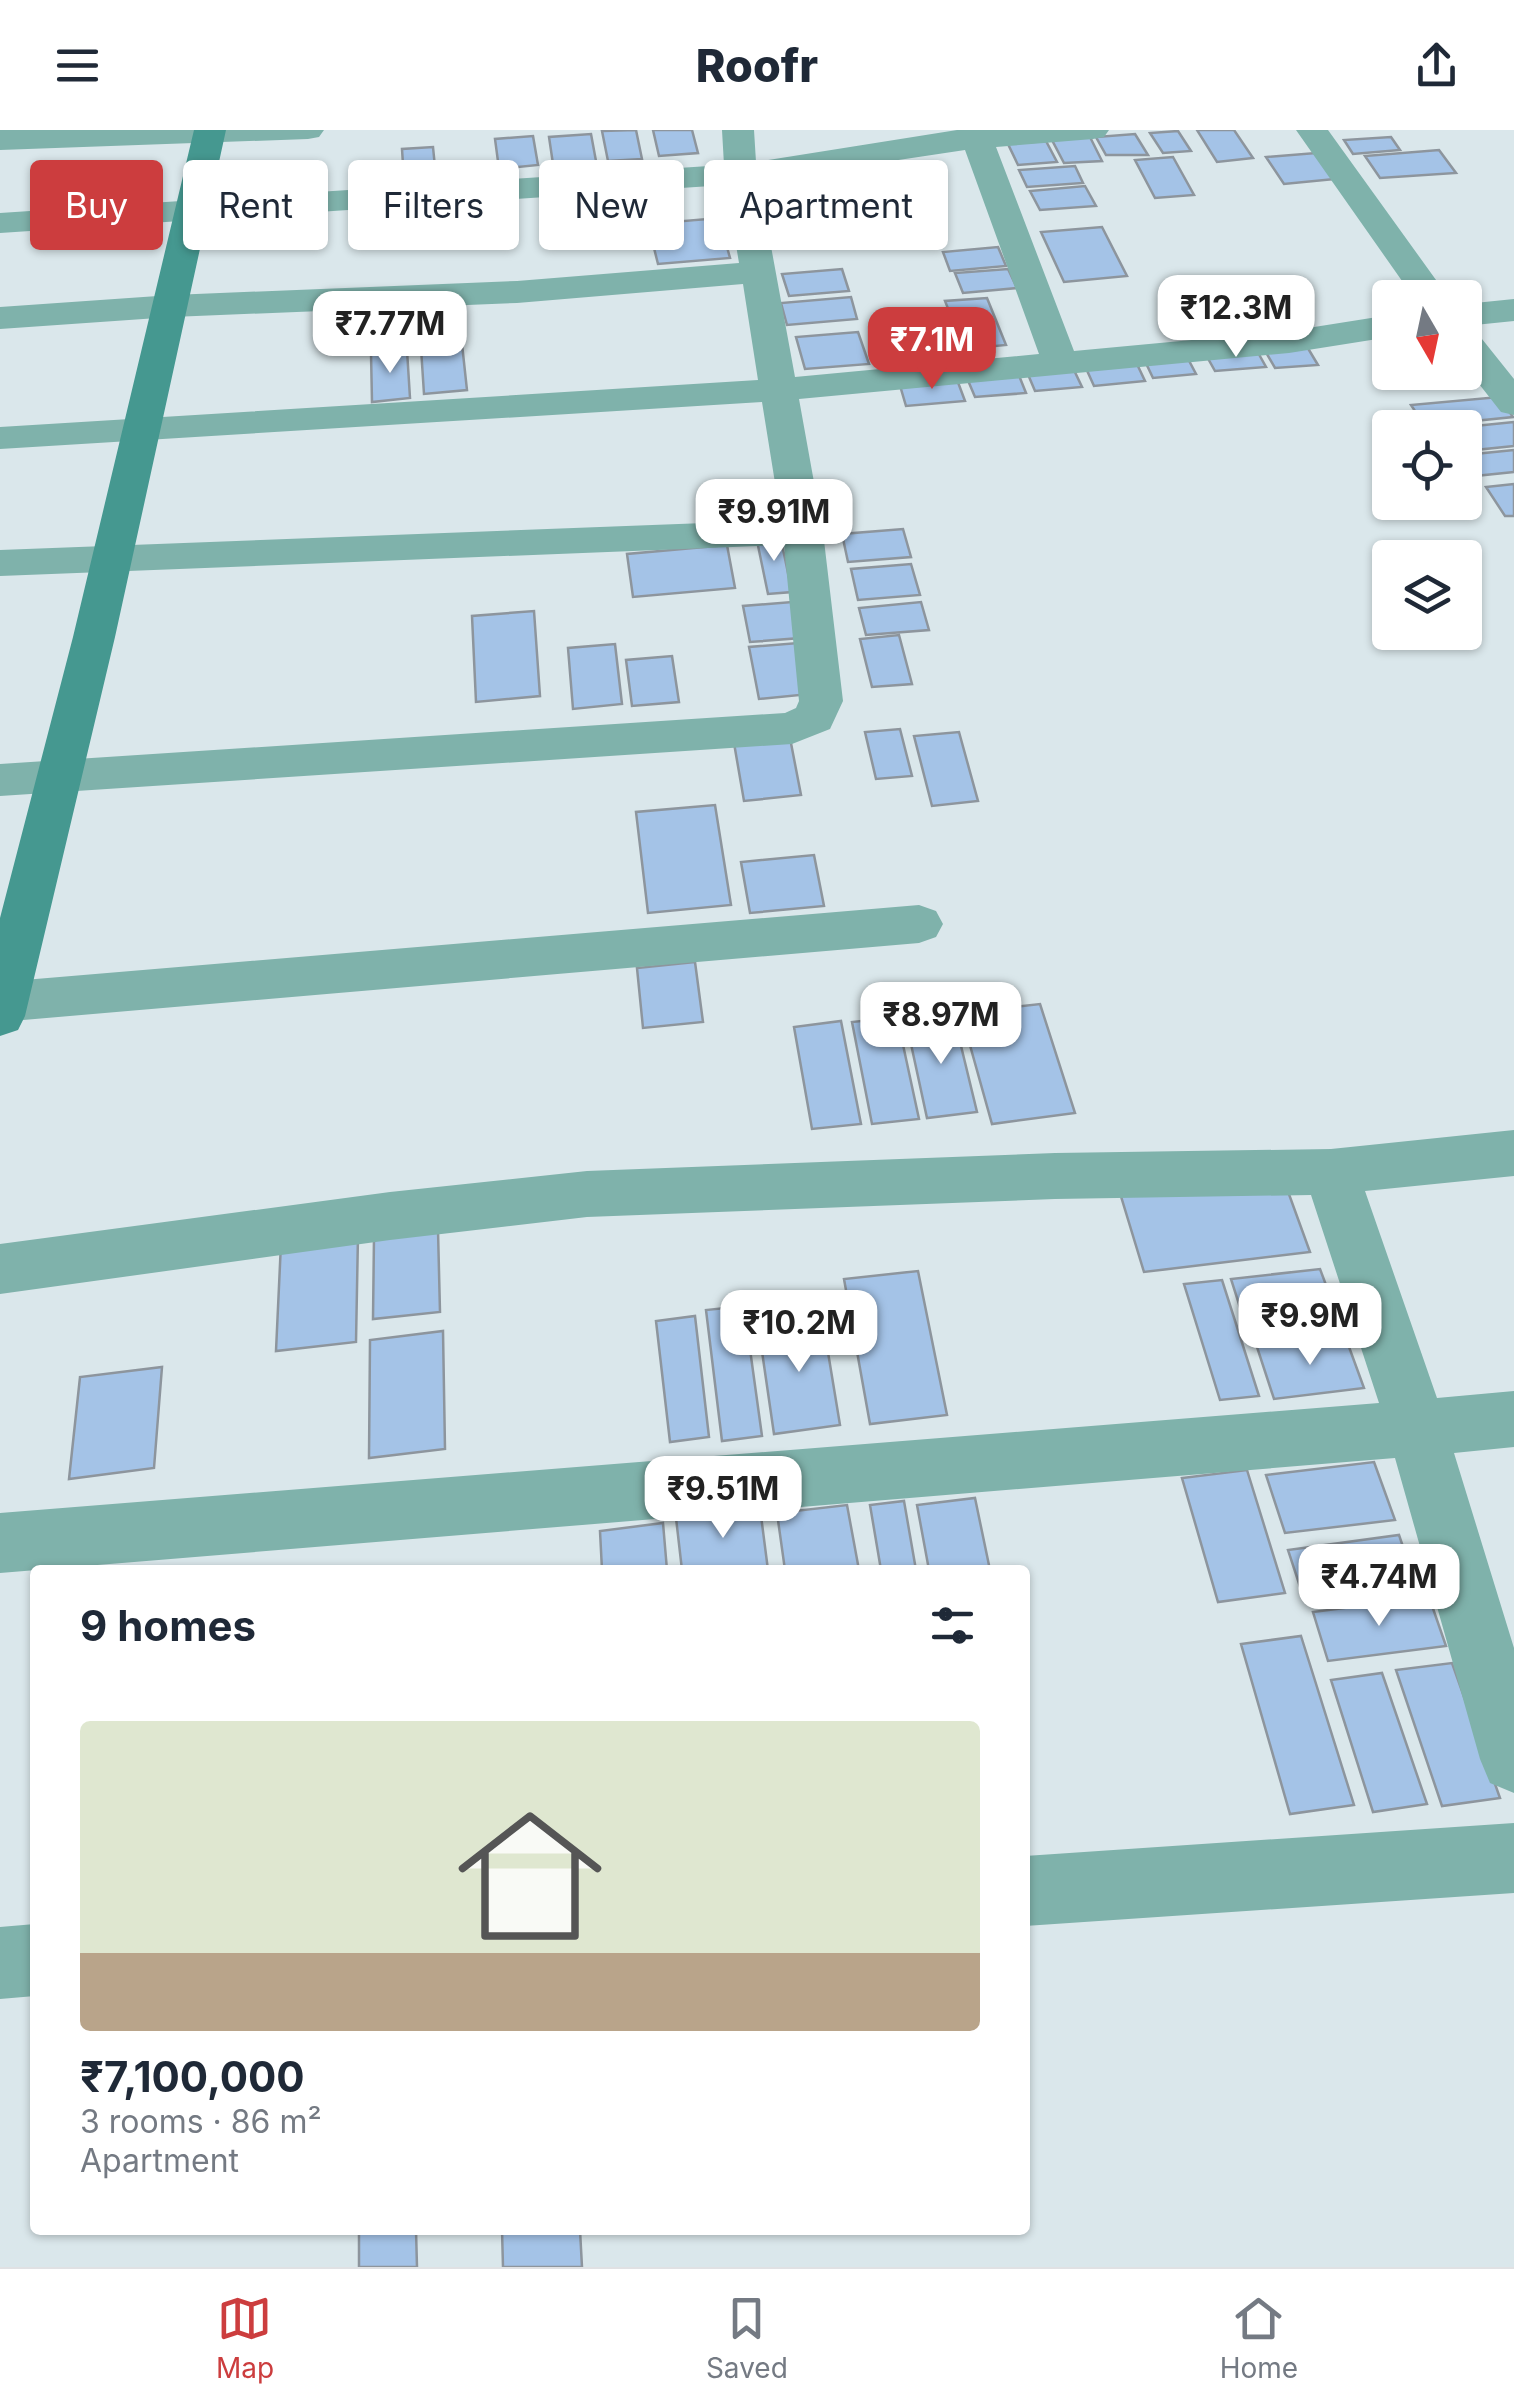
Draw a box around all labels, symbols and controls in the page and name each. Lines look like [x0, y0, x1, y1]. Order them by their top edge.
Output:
icon: menu [50, 38, 105, 93]
text: Roofr [696, 38, 818, 93]
icon: share [1409, 38, 1464, 93]
chip: Buy [30, 160, 163, 250]
chip: Rent [183, 160, 328, 250]
chip: Filters [348, 160, 519, 250]
chip: New [539, 160, 684, 250]
chip: Apartment [704, 160, 948, 250]
pin: ₹12.3M [1155, 275, 1317, 360]
north arrow [1372, 280, 1482, 390]
map controls [1372, 280, 1482, 650]
text: ₹12.3M [1180, 288, 1292, 327]
pin: ₹7.77M [309, 291, 471, 376]
text: ₹7.77M [335, 304, 445, 343]
pin: ₹7.1M [862, 307, 1002, 392]
text: ₹7.1M [890, 320, 974, 359]
button: locate [1372, 410, 1482, 520]
pin: ₹9.91M [693, 479, 855, 564]
text: ₹9.91M [718, 492, 830, 531]
button: layers [1372, 540, 1482, 650]
pin: ₹8.97M [860, 982, 1022, 1067]
text: ₹8.97M [882, 995, 1000, 1034]
pin: ₹9.9M [1240, 1283, 1380, 1368]
pin: ₹10.2M [718, 1290, 880, 1375]
text: ₹9.9M [1261, 1296, 1360, 1335]
text: ₹10.2M [742, 1303, 856, 1342]
pin: ₹9.51M [642, 1456, 804, 1541]
text: ₹9.51M [667, 1469, 779, 1508]
pin: ₹4.74M [1298, 1544, 1460, 1629]
text: ₹4.74M [1321, 1557, 1437, 1596]
icon: filters [925, 1598, 980, 1653]
text: 9 homes [80, 1600, 256, 1651]
icon: home [440, 1786, 620, 1966]
text: ₹7,100,000 [80, 2051, 305, 2102]
text: 3 rooms · 86 m² [80, 2102, 322, 2141]
text: Apartment [80, 2141, 239, 2180]
tab: Map [216, 2291, 274, 2385]
tab: Saved [706, 2291, 788, 2385]
tab: Home [1220, 2291, 1298, 2385]

